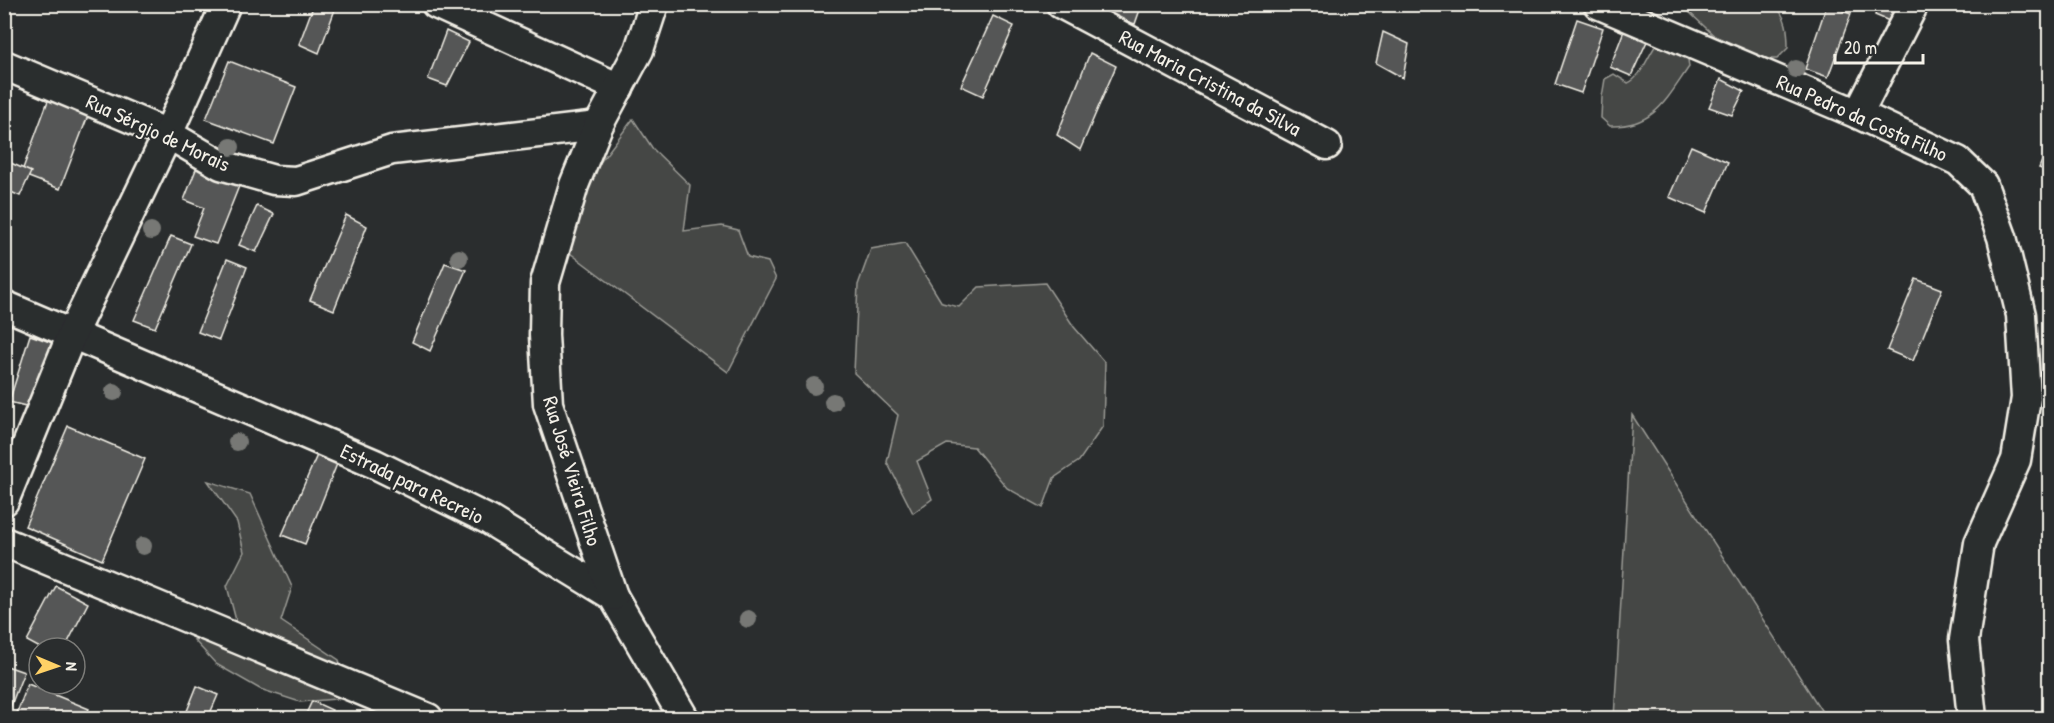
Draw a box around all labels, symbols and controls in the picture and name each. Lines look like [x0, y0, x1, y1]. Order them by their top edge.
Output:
street label: Rua Maria Cristina da Silva [1114, 22, 1306, 143]
scale bar [1835, 27, 1924, 65]
text: 20 m [1844, 35, 1877, 60]
street label: Rua Pedro da Costa Filho [1772, 67, 1952, 168]
street label: Rua Sérgio de Morais [81, 86, 235, 179]
street label: Rua José Vieira Filho [536, 393, 609, 549]
street label: Estrada para Recreio [336, 436, 489, 531]
north arrow [27, 636, 87, 696]
text: N [61, 662, 83, 672]

